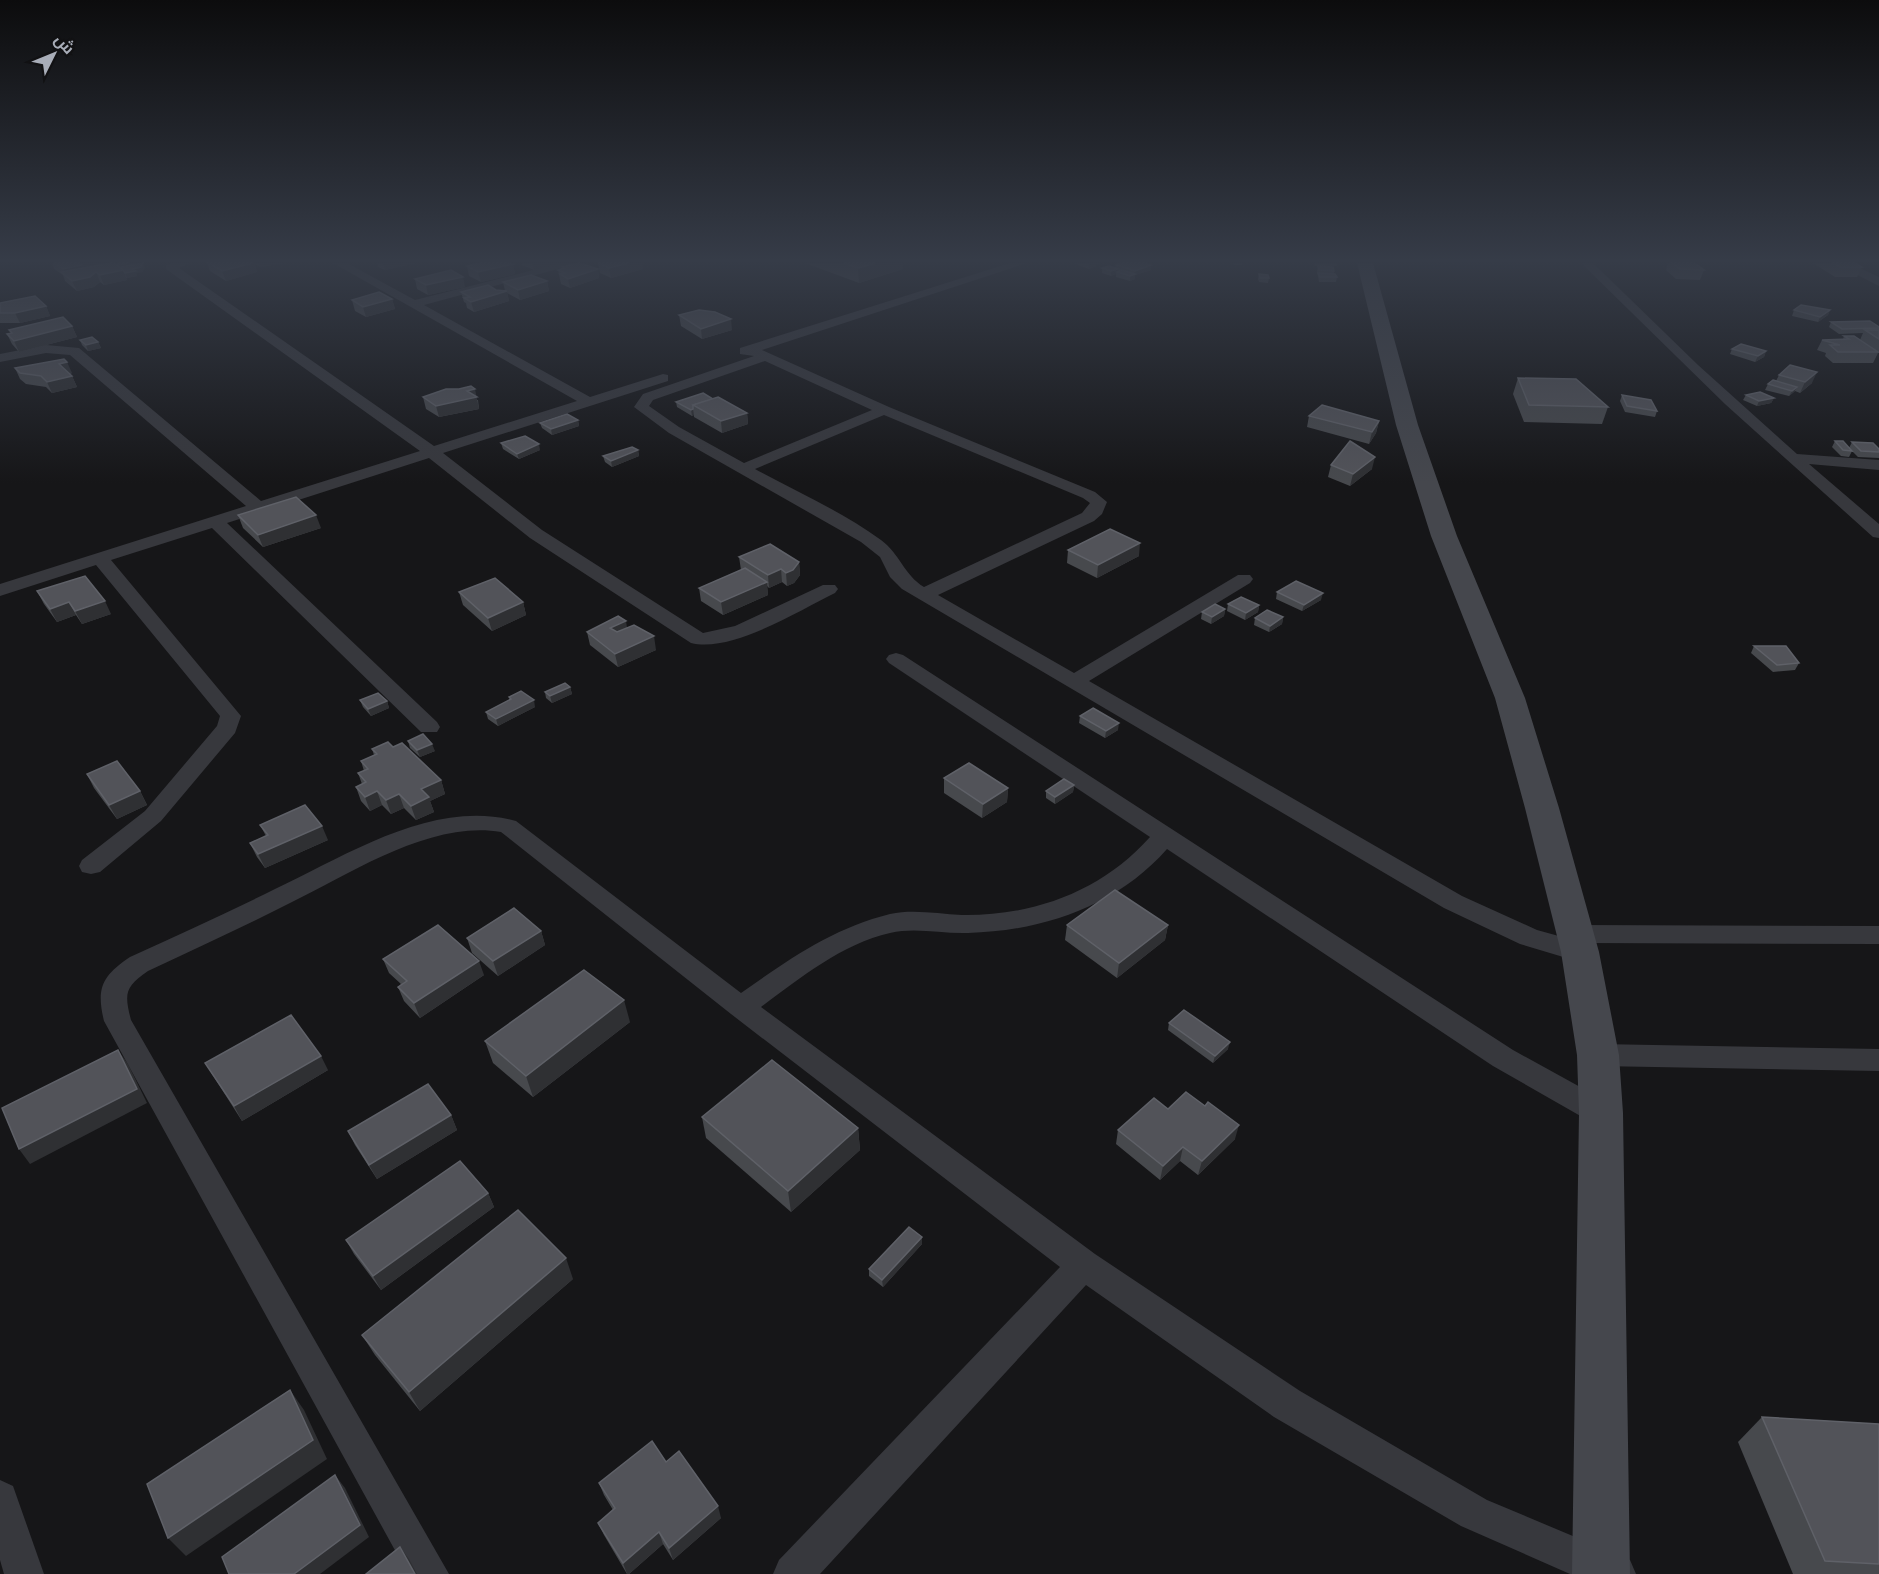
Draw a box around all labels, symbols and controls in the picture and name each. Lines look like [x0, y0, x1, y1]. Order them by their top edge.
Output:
north arrow [24, 24, 84, 84]
text: ش [49, 28, 81, 59]

